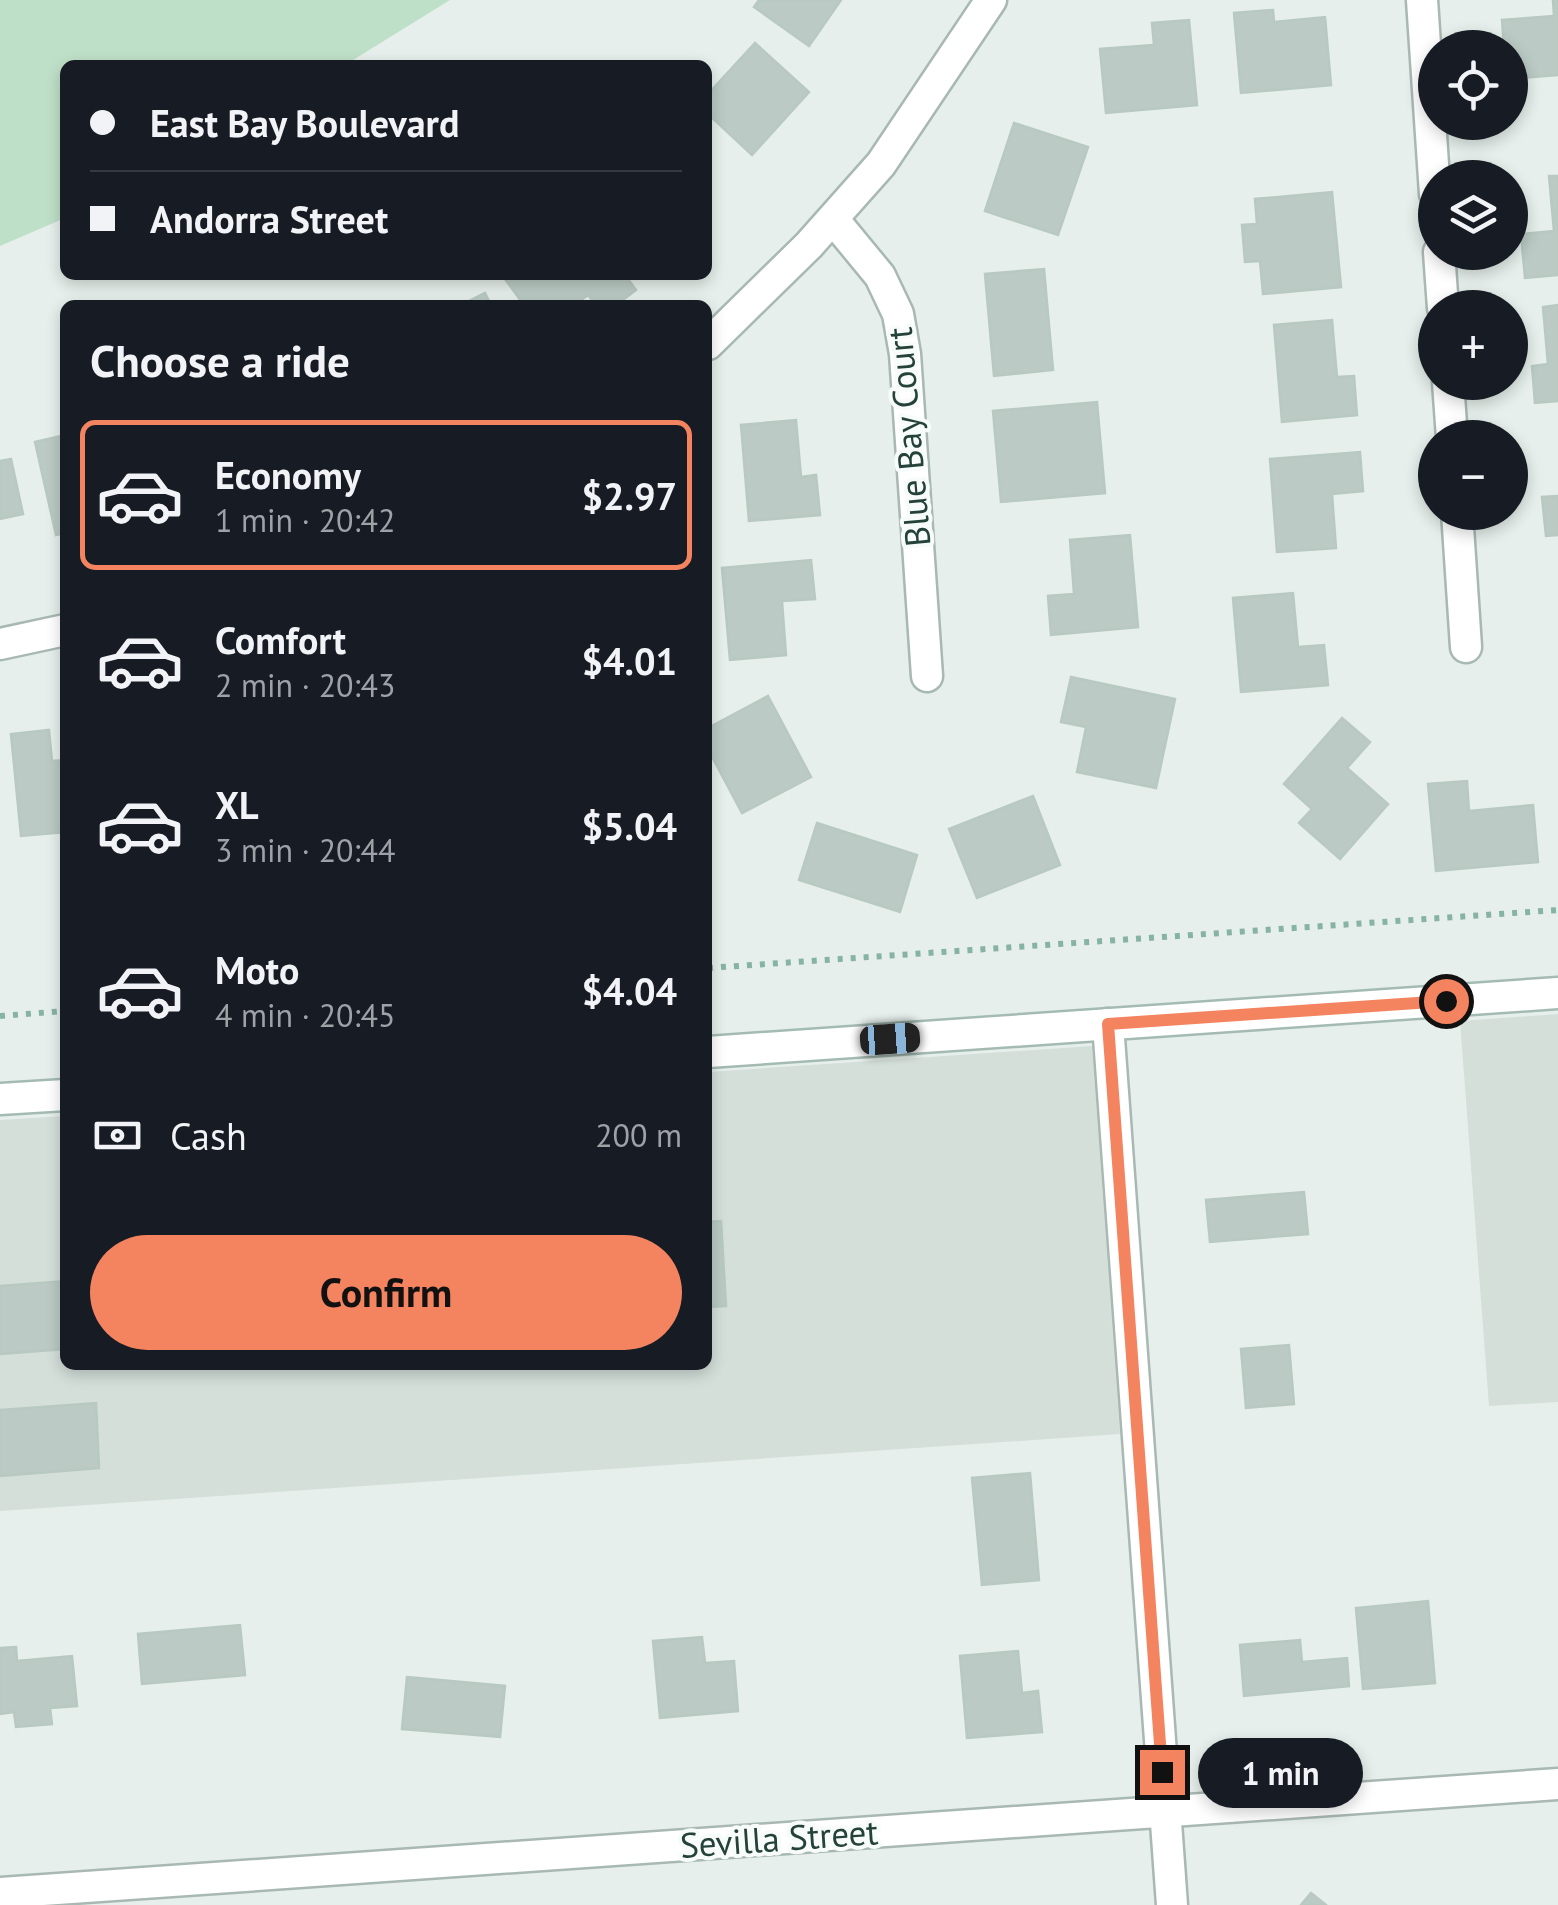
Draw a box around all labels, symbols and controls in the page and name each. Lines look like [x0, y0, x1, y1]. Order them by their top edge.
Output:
map controls [1418, 30, 1528, 530]
button: locate [1418, 30, 1528, 140]
text: East Bay Boulevard [150, 98, 459, 147]
button: layers [1418, 160, 1528, 270]
text: Andorra Street [150, 194, 388, 243]
button: + [1418, 290, 1528, 400]
street label: Blue Bay Court [875, 325, 941, 549]
text: Choose a ride [90, 331, 350, 389]
button: − [1418, 420, 1528, 530]
icon: car [95, 450, 185, 540]
text: Economy [215, 450, 361, 499]
text: $2.97 [581, 471, 677, 520]
text: 1 min · 20:42 [215, 499, 395, 541]
icon: car [95, 615, 185, 705]
text: Comfort [215, 615, 346, 664]
text: $4.01 [581, 636, 677, 685]
text: 2 min · 20:43 [215, 664, 395, 706]
icon: car [95, 780, 185, 870]
text: XL [215, 780, 259, 829]
text: $5.04 [581, 801, 677, 850]
text: 3 min · 20:44 [215, 829, 395, 871]
icon: car [95, 945, 185, 1035]
text: Moto [215, 945, 299, 994]
text: $4.04 [581, 966, 677, 1015]
route start [1424, 979, 1469, 1024]
text: 4 min · 20:45 [215, 994, 395, 1036]
car [859, 1022, 921, 1056]
icon: cash [90, 1108, 145, 1163]
text: Cash [170, 1111, 247, 1160]
text: 200 m [595, 1114, 682, 1156]
button: Confirm [90, 1235, 682, 1350]
callout: 1 min [1197, 1737, 1362, 1807]
route end [1140, 1750, 1185, 1795]
text: 1 min [1241, 1752, 1320, 1794]
street label: Sevilla Street [678, 1808, 880, 1868]

